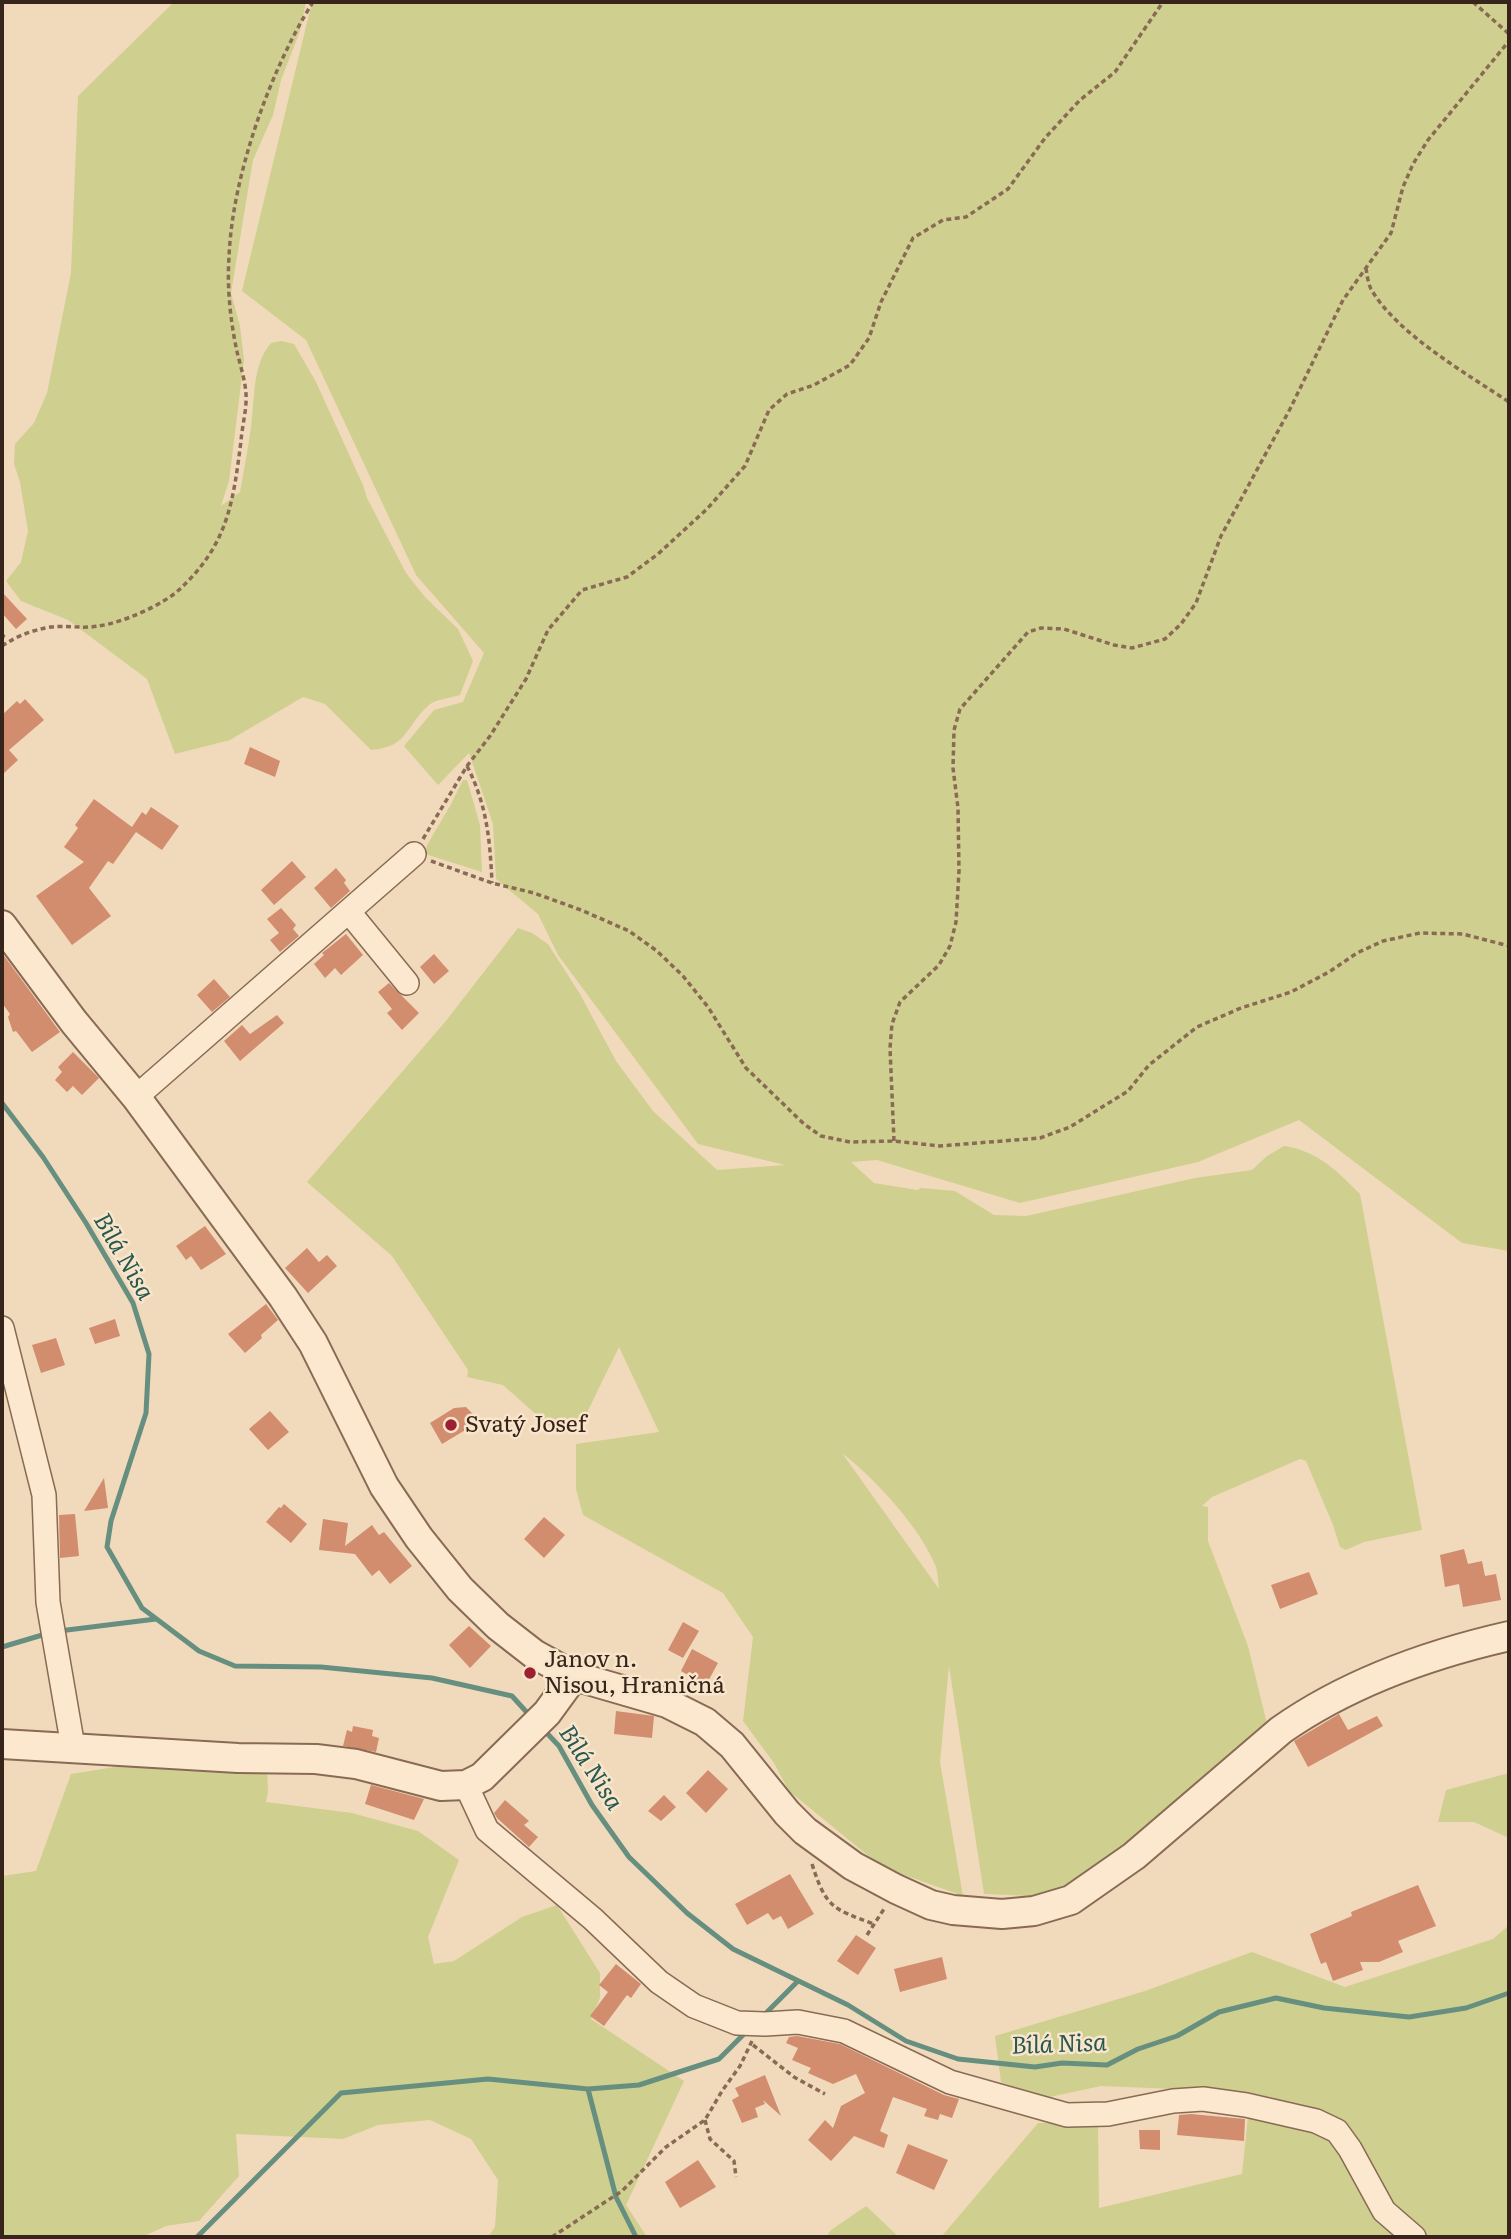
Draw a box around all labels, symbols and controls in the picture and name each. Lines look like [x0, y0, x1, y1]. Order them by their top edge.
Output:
water label: Bílá Nisa [87, 1208, 159, 1306]
place label: Svatý Josef [465, 1411, 587, 1439]
marker: Svatý Josef [443, 1417, 459, 1433]
place label: Janov n. Nisou, Hraničná [544, 1646, 725, 1700]
marker: Janov n. Nisou, Hraničná [522, 1665, 538, 1681]
water label: Bílá Nisa [552, 1720, 628, 1816]
water label: Bílá Nisa [1011, 2029, 1107, 2061]

